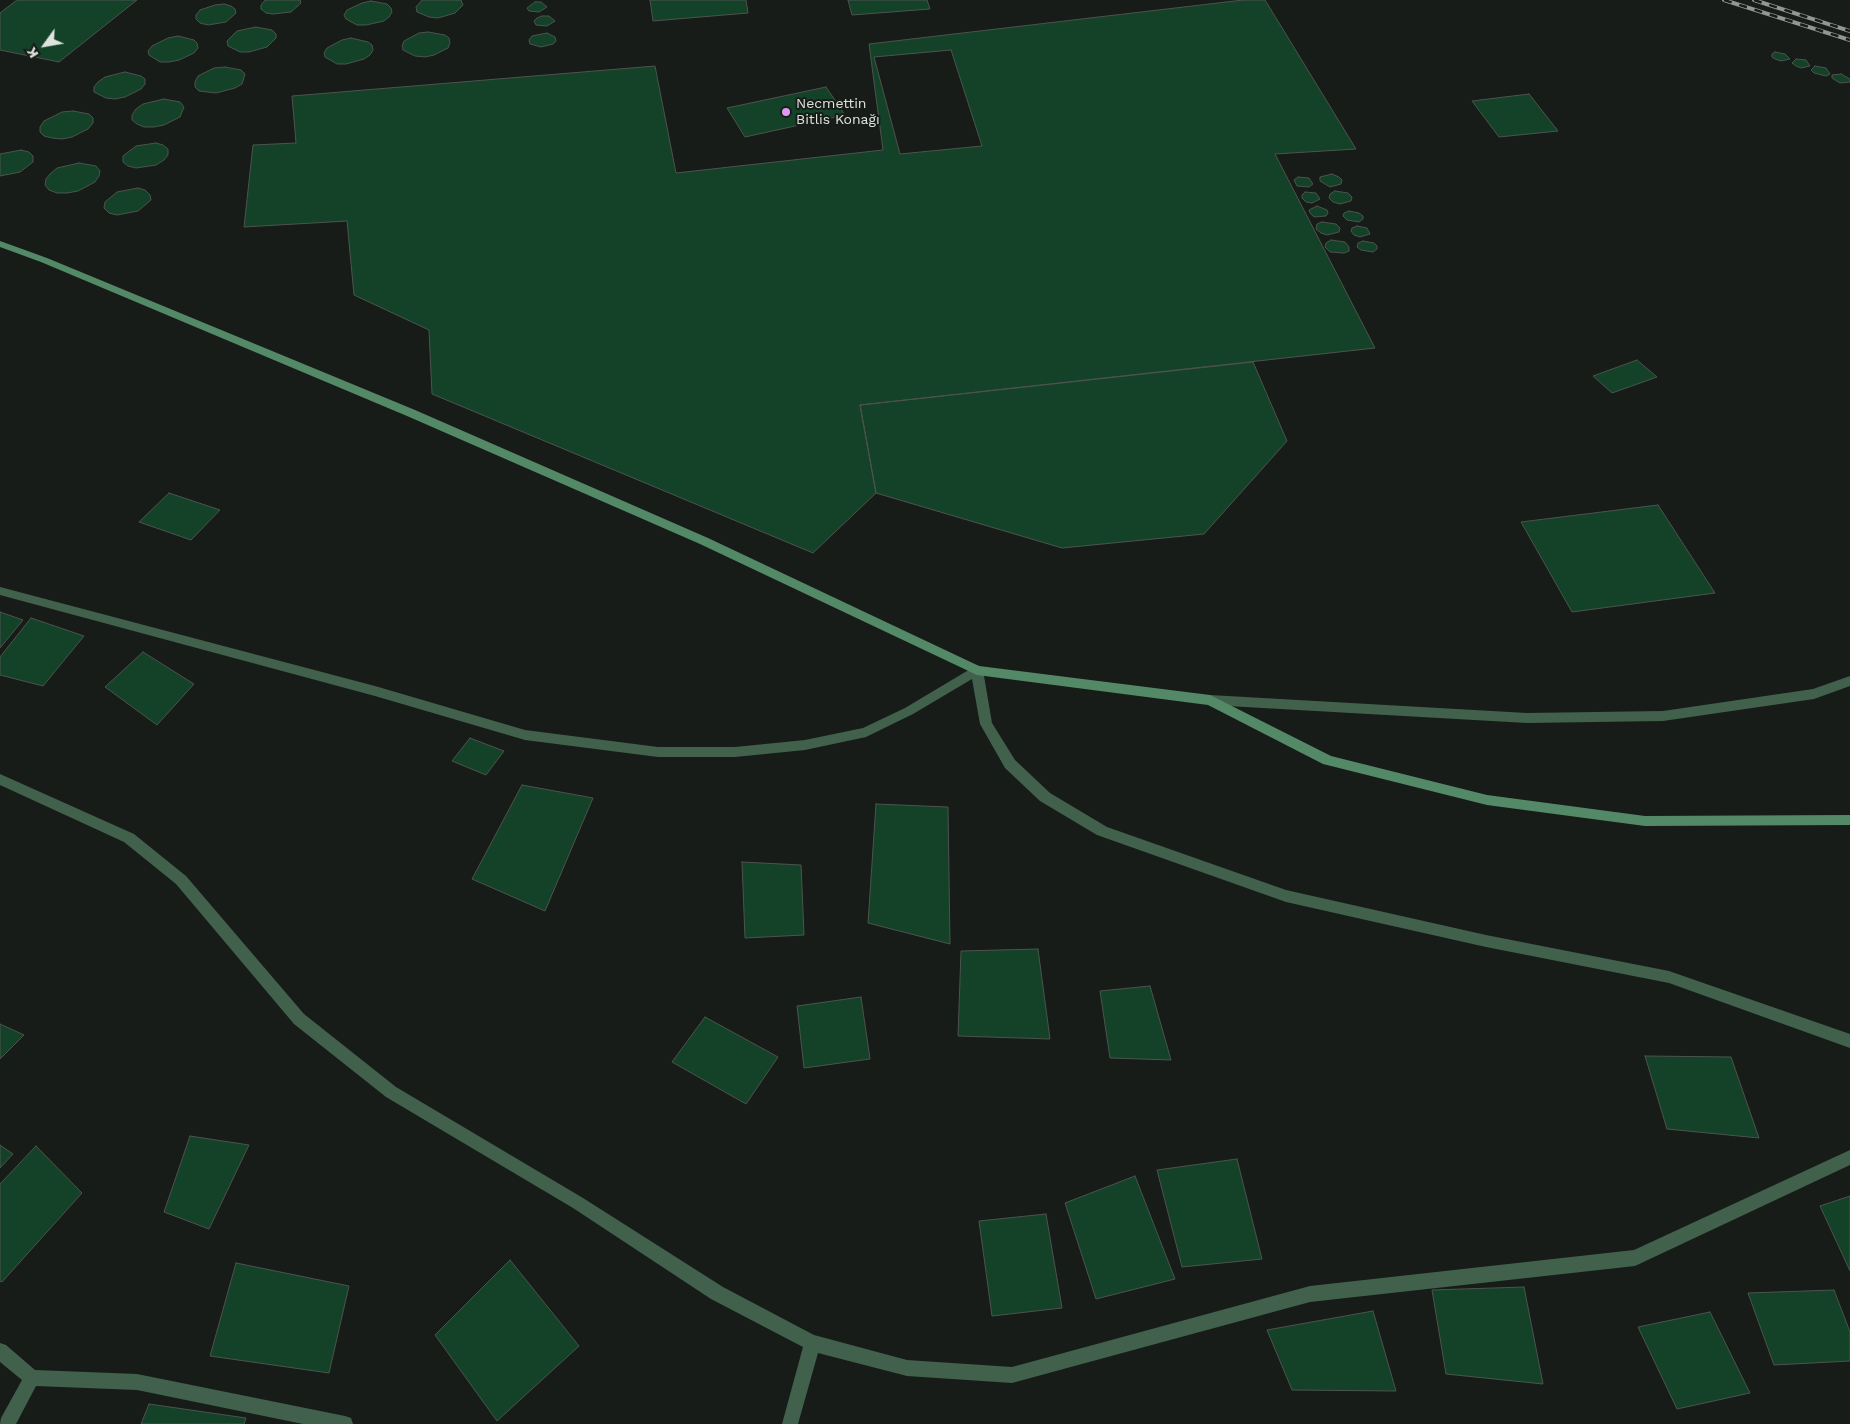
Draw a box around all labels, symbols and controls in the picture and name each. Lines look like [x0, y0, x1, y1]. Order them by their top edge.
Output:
north arrow [20, 20, 70, 70]
text: K [23, 45, 42, 61]
place label: Necmettin Bitlis Konağı [796, 96, 880, 128]
marker: Necmettin Bitlis Konağı [780, 106, 792, 118]

